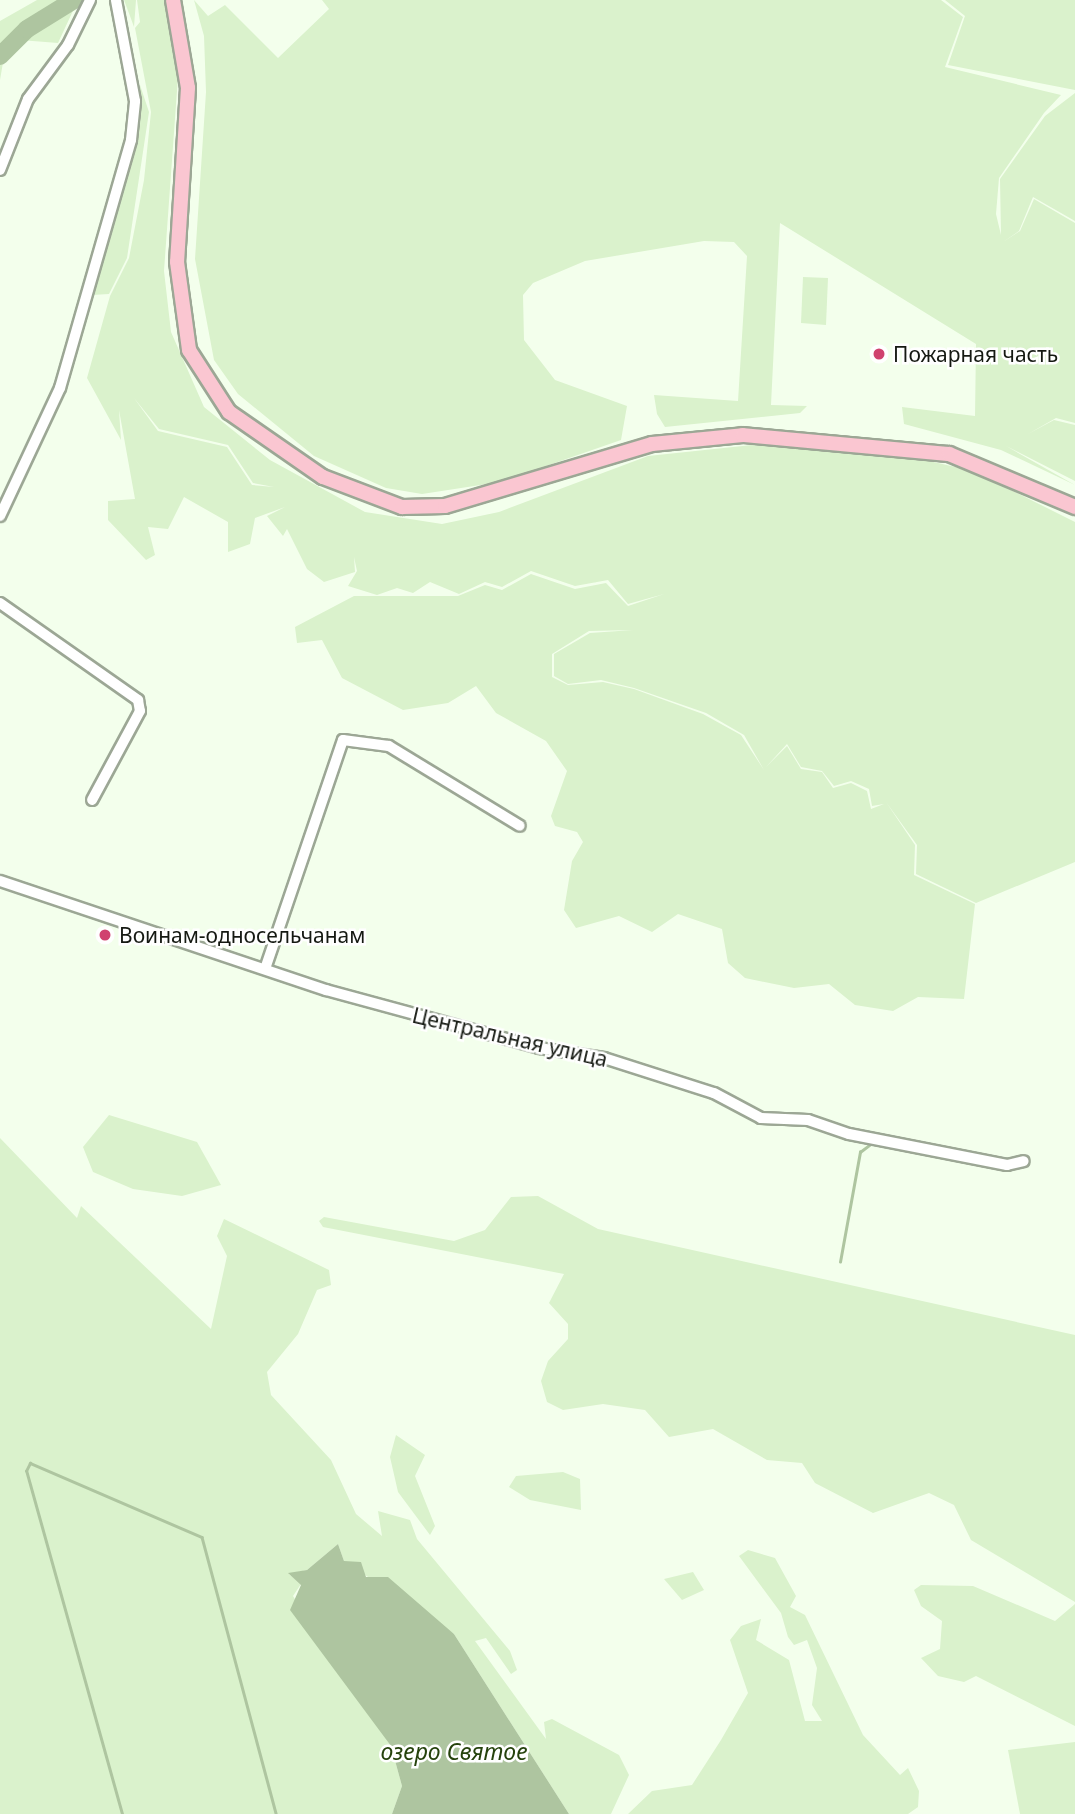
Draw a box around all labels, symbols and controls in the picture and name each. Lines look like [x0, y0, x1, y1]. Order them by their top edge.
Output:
place label: Пожарная часть [893, 341, 1058, 367]
marker: Пожарная часть [871, 346, 887, 362]
place label: Воинам-односельчанам [119, 922, 365, 948]
marker: Воинам-односельчанам [97, 927, 113, 943]
street label: Центральная улица [410, 1002, 610, 1072]
water label: озеро Святое [380, 1737, 528, 1765]

